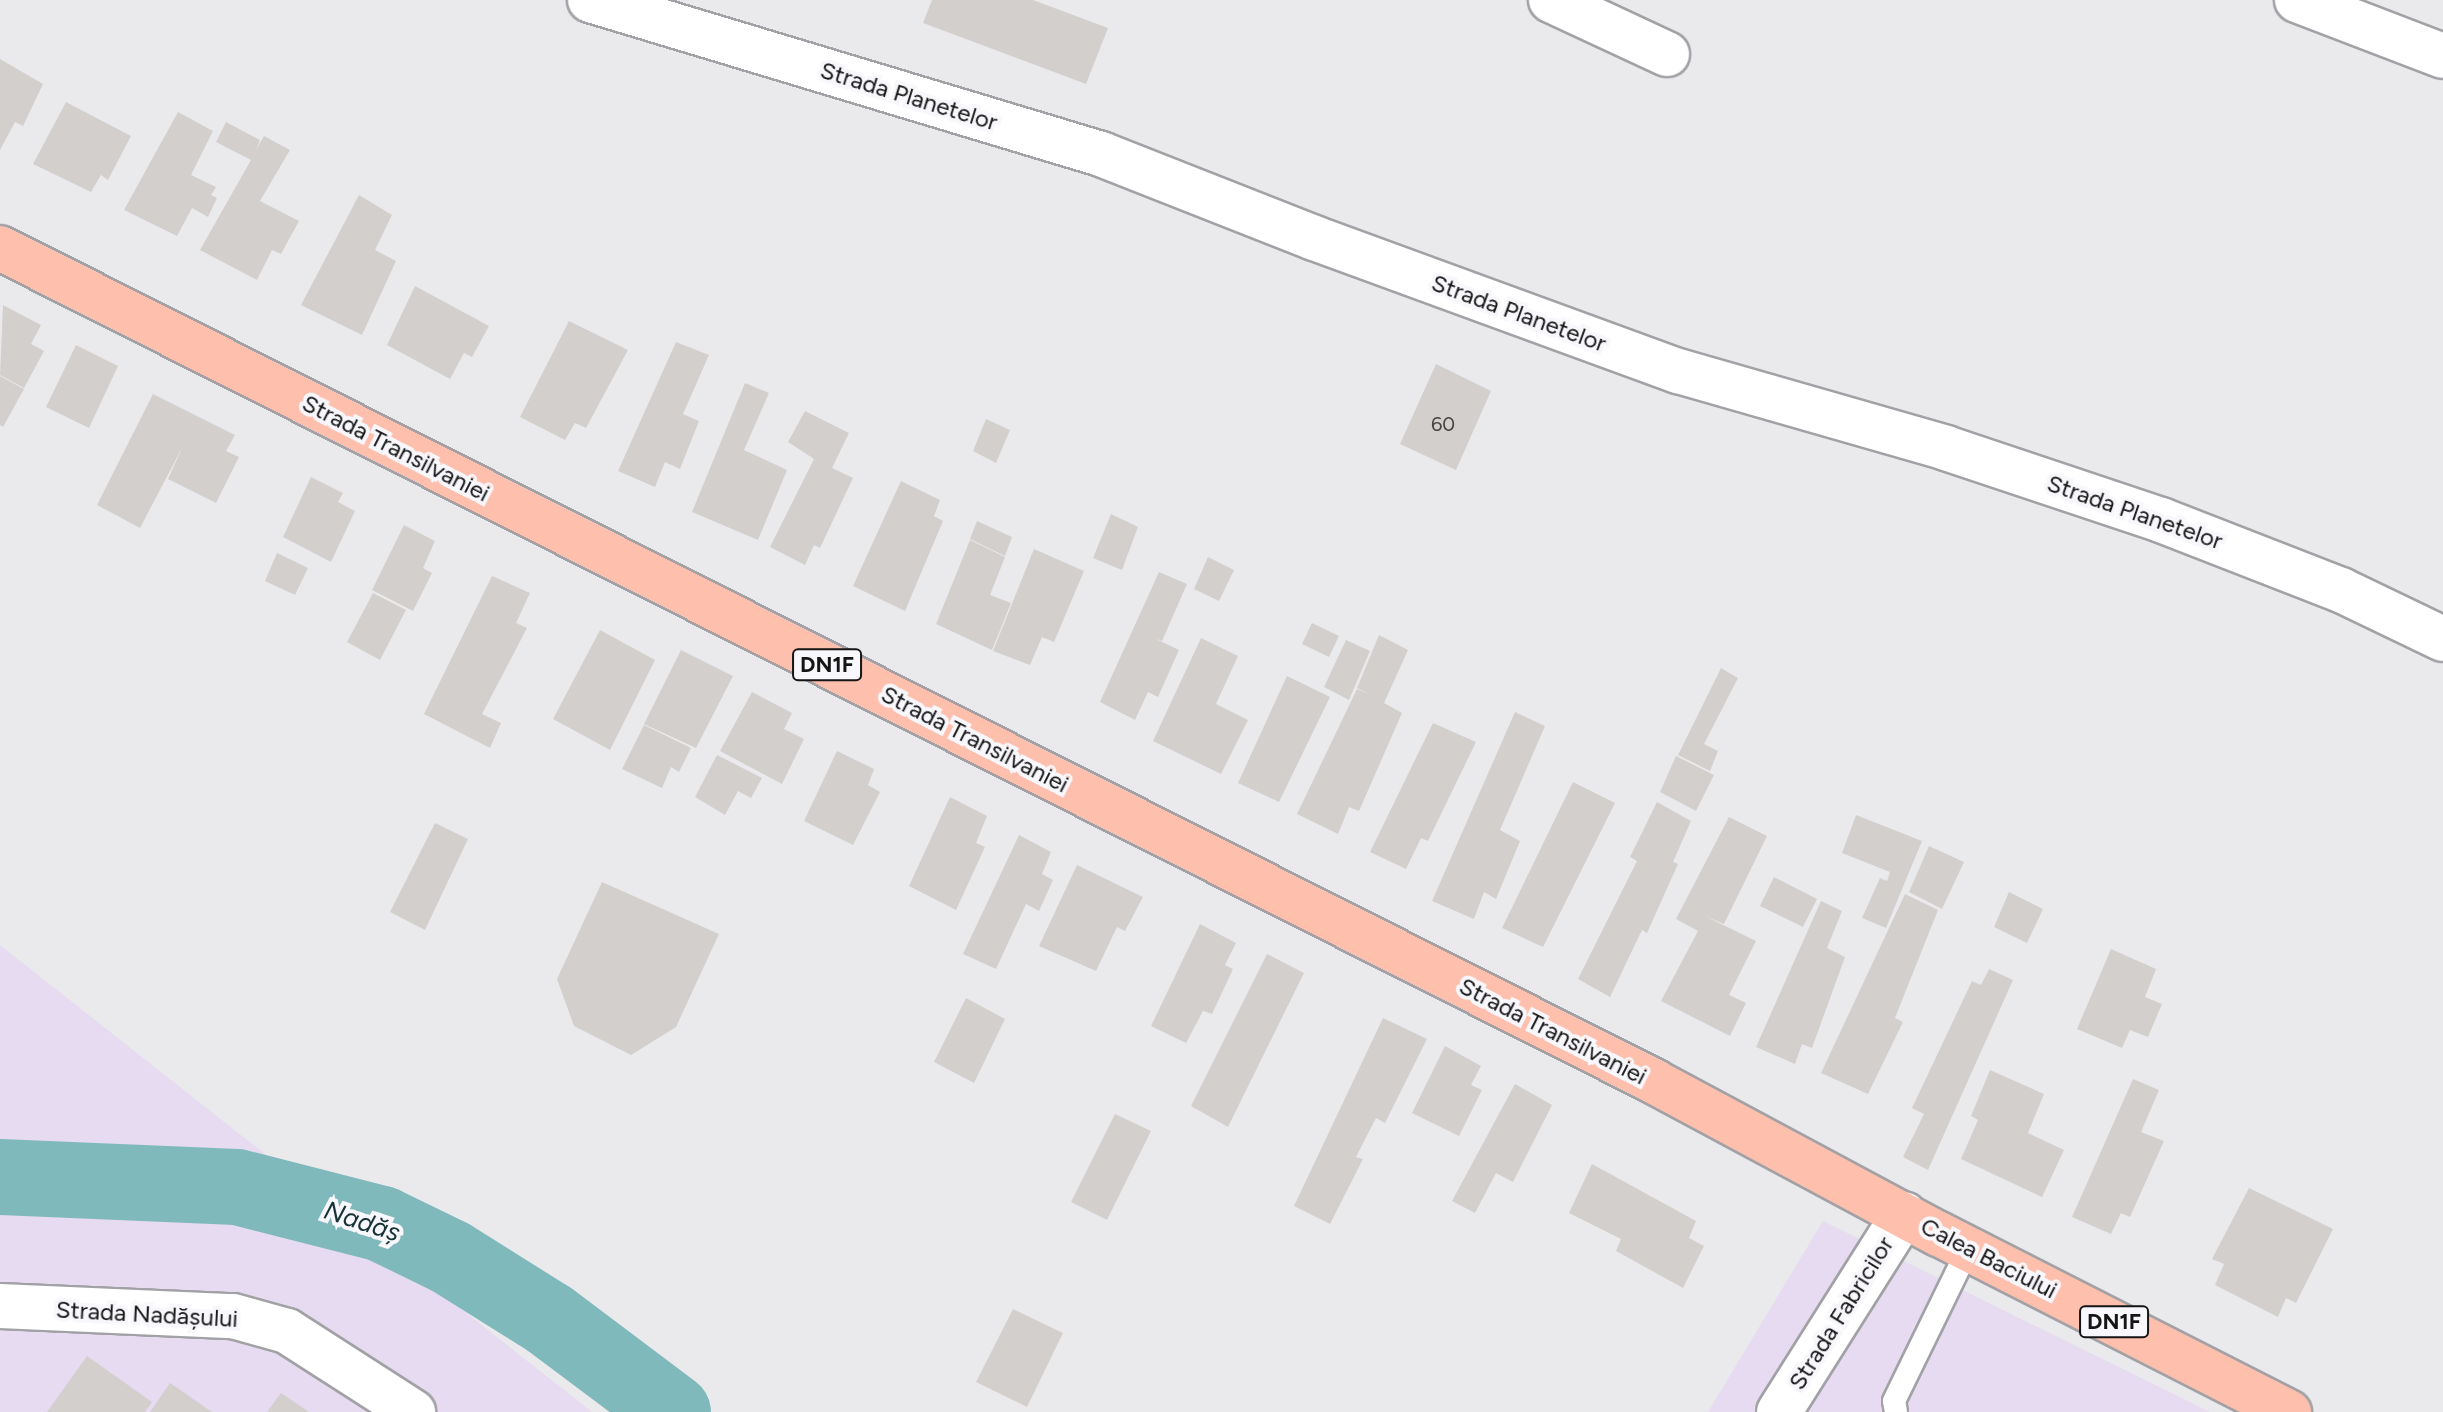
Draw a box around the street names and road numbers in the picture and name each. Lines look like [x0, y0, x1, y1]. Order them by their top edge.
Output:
street label: Strada Planetelor [817, 55, 1001, 137]
street label: Strada Planetelor [1428, 268, 1610, 358]
street label: Strada Transilvaniei [298, 388, 494, 508]
street label: Strada Planetelor [2043, 468, 2227, 556]
road number: DN1F [791, 647, 863, 683]
street label: Strada Transilvaniei [877, 679, 1073, 799]
street label: Strada Transilvaniei [1455, 971, 1651, 1091]
street label: Calea Baciului [1916, 1211, 2062, 1305]
street label: Strada Fabricilor [1782, 1231, 1900, 1395]
street label: Strada Nadășului [55, 1295, 239, 1333]
road number: DN1F [2078, 1304, 2150, 1340]

